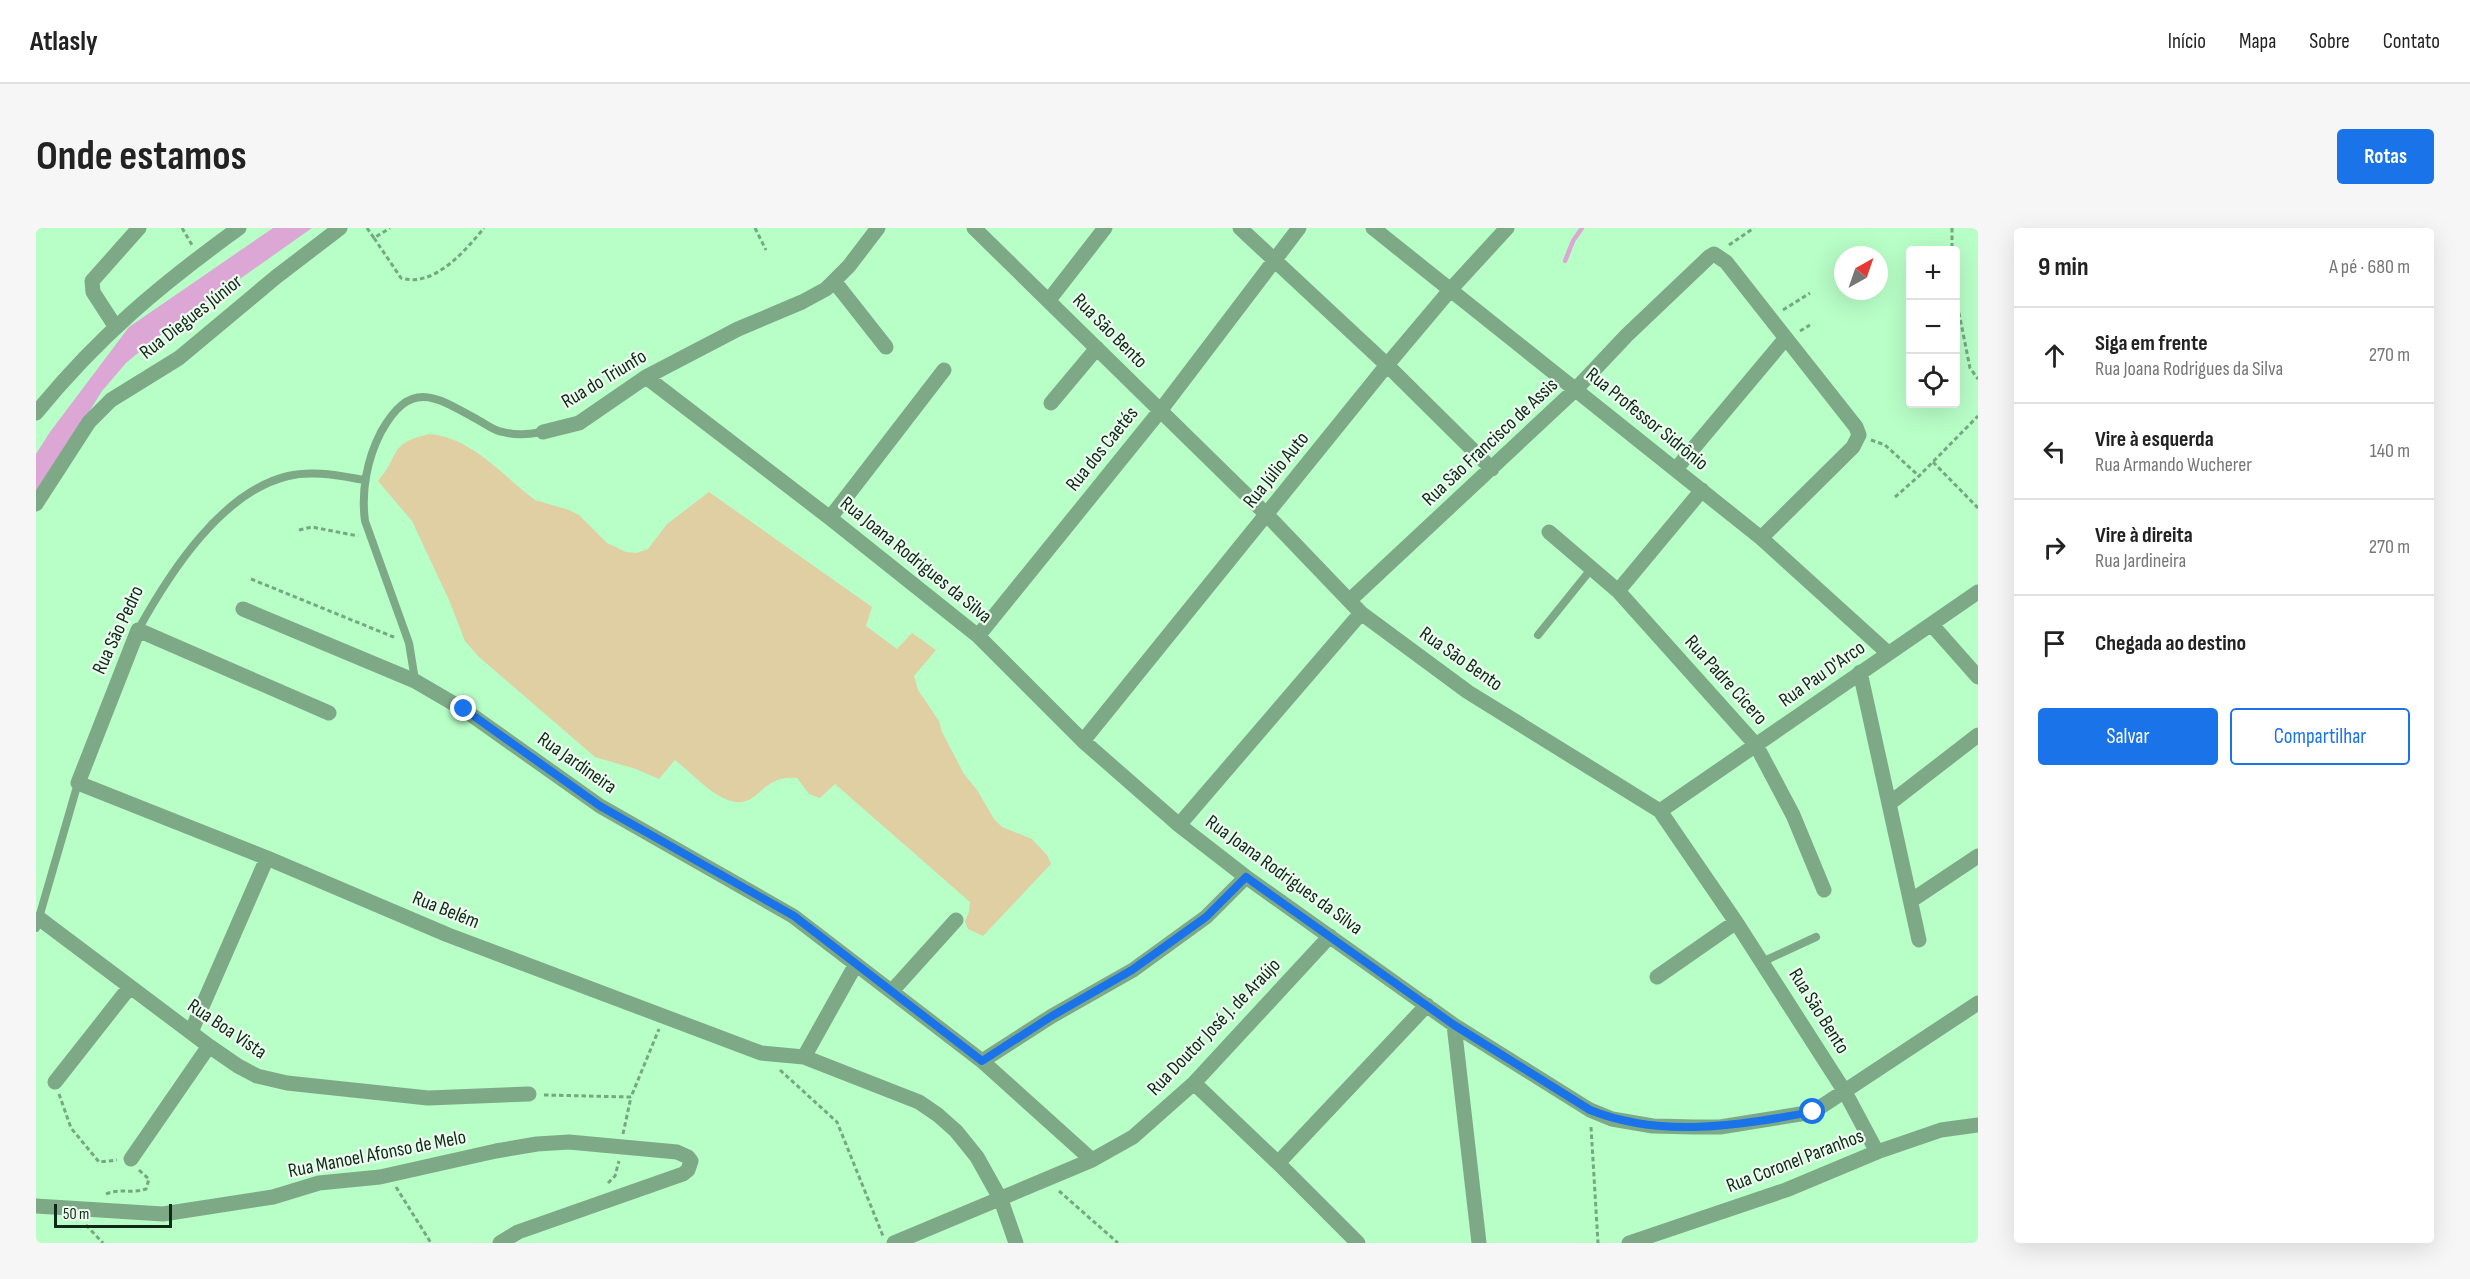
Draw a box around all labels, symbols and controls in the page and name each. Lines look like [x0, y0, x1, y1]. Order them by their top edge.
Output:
text: Atlasly [30, 25, 98, 58]
text: Início [2168, 29, 2206, 54]
text: Mapa [2239, 29, 2276, 54]
text: Sobre [2309, 29, 2350, 54]
text: Contato [2383, 29, 2440, 54]
button: Rotas [2337, 129, 2434, 184]
text: Onde estamos [36, 131, 247, 182]
north arrow [1834, 246, 1888, 300]
map controls [1906, 246, 1960, 408]
button: + [1906, 246, 1960, 300]
text: 9 min [2038, 252, 2088, 283]
text: A pé · 680 m [2329, 255, 2410, 279]
street label: Rua Diegues Júnior [135, 269, 247, 365]
street label: Rua São Bento [1068, 289, 1152, 373]
button: − [1906, 300, 1960, 354]
text: Siga em frente [2095, 330, 2208, 357]
icon: ahead [2038, 339, 2071, 372]
text: 270 m [2369, 343, 2410, 367]
street label: Rua do Triunfo [557, 344, 651, 414]
button: locate [1906, 354, 1960, 408]
text: Rua Joana Rodrigues da Silva [2095, 357, 2283, 381]
street label: Rua Professor Sidrônio [1581, 362, 1713, 476]
street label: Rua São Francisco de Assis [1417, 373, 1563, 511]
street label: Rua dos Caetés [1061, 402, 1143, 496]
text: Vire à esquerda [2095, 426, 2214, 453]
street label: Rua Júlio Auto [1238, 427, 1314, 513]
icon: left [2038, 435, 2071, 468]
text: 140 m [2370, 439, 2410, 463]
text: Rua Armando Wucherer [2095, 453, 2252, 477]
street label: Rua Joana Rodrigues da Silva [835, 491, 997, 629]
text: Vire à direita [2095, 522, 2193, 549]
icon: right [2038, 531, 2071, 564]
text: 270 m [2369, 535, 2410, 559]
text: Rua Jardineira [2095, 549, 2186, 573]
street label: Rua São Pedro [87, 582, 149, 678]
street label: Rua São Bento [1415, 622, 1507, 696]
icon: arrive [2038, 627, 2071, 660]
street label: Rua Padre Cícero [1679, 630, 1773, 730]
text: Chegada ao destino [2095, 630, 2246, 657]
street label: Rua Pau D'Arco [1774, 636, 1870, 712]
route end [450, 695, 476, 721]
button: Salvar [2038, 708, 2218, 765]
button: Compartilhar [2230, 708, 2410, 765]
street label: Rua Jardineira [533, 727, 621, 799]
street label: Rua Joana Rodrigues da Silva [1201, 810, 1367, 940]
street label: Rua Belém [409, 886, 483, 934]
street label: Rua Doutor José J. de Araújo [1142, 953, 1286, 1101]
street label: Rua São Bento [1783, 964, 1855, 1058]
street label: Rua Boa Vista [183, 994, 271, 1064]
route start [1799, 1098, 1825, 1124]
street label: Rua Coronel Paranhos [1723, 1124, 1867, 1198]
street label: Rua Manoel Afonso de Melo [286, 1125, 468, 1183]
scale bar [54, 1201, 172, 1228]
text: 50 m [63, 1205, 89, 1224]

